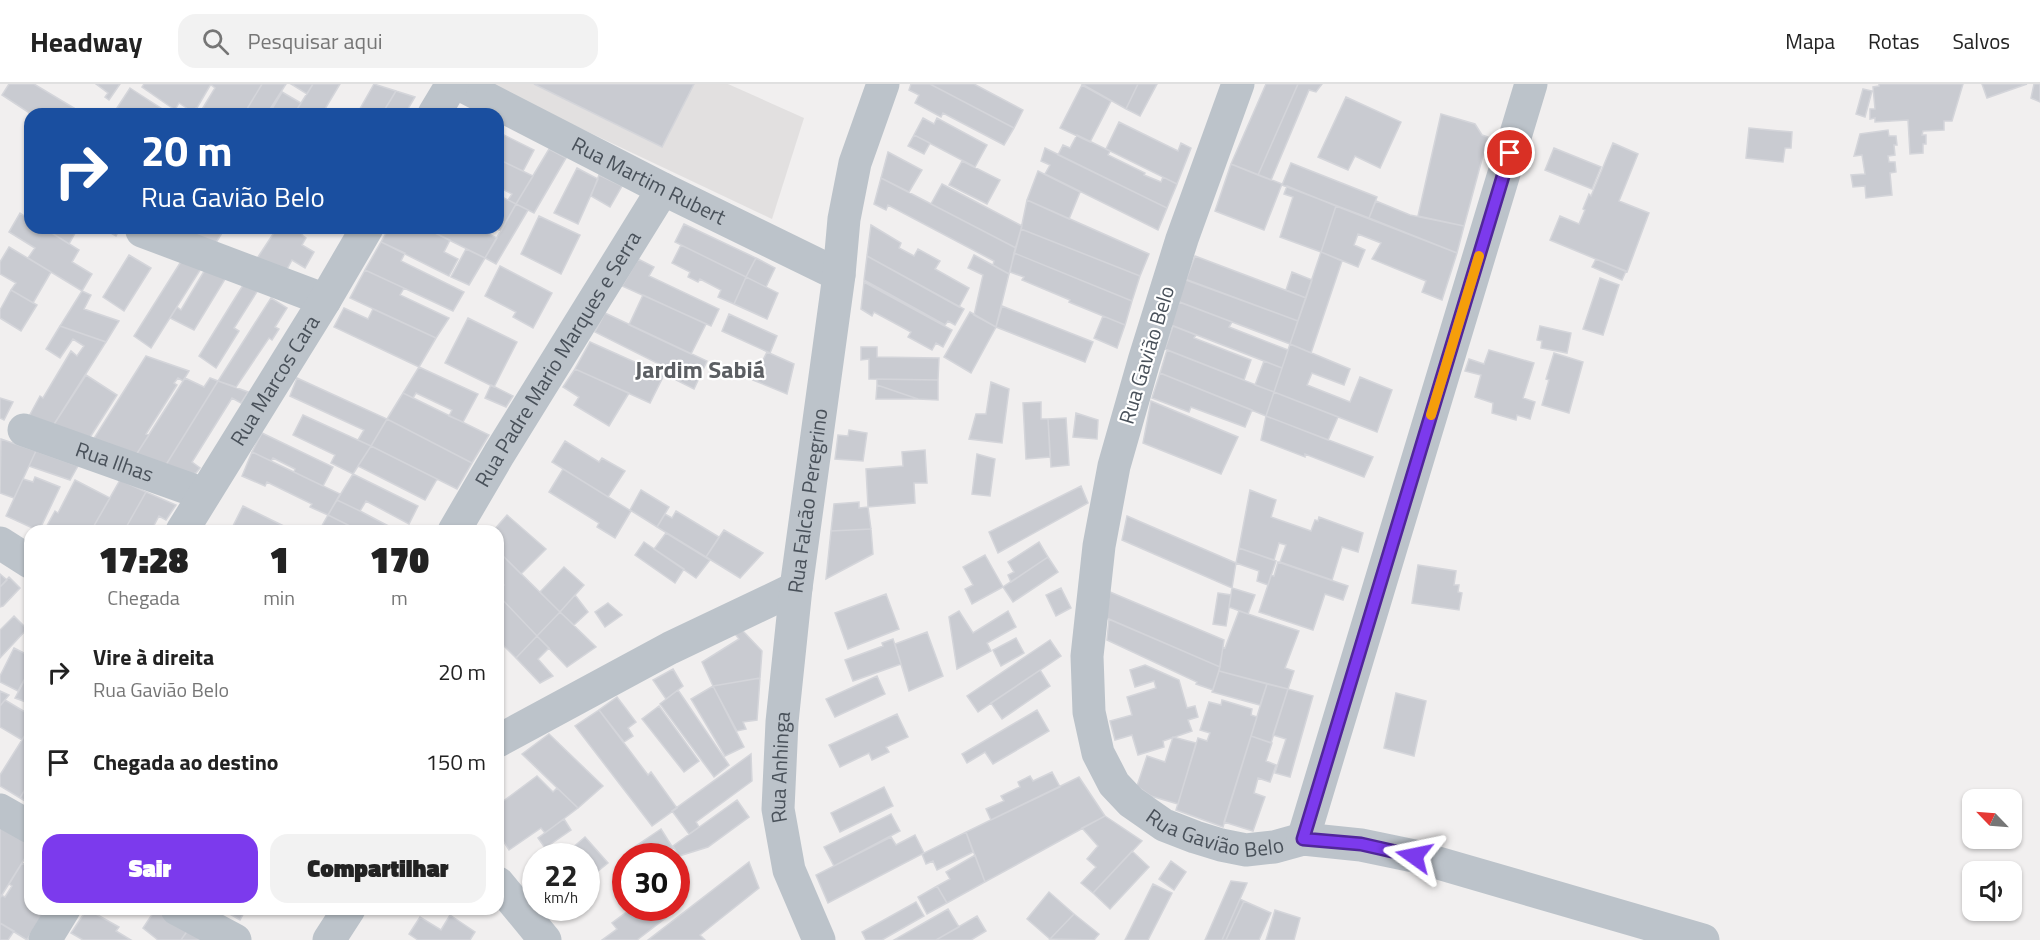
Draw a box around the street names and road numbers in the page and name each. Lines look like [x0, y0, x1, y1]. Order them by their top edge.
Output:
street label: Rua Martim Rubert [566, 128, 732, 233]
street label: Rua Padre Mario Marques e Serra [466, 224, 649, 493]
street label: Rua Gavião Belo [1110, 282, 1182, 428]
street label: Rua Marcos Cara [222, 308, 327, 452]
street label: Rua Falcão Peregrino [778, 406, 836, 595]
street label: Rua Ilhas [71, 433, 158, 490]
street label: Rua Anhinga [761, 709, 798, 826]
street label: Rua Gavião Belo [1140, 800, 1287, 865]

